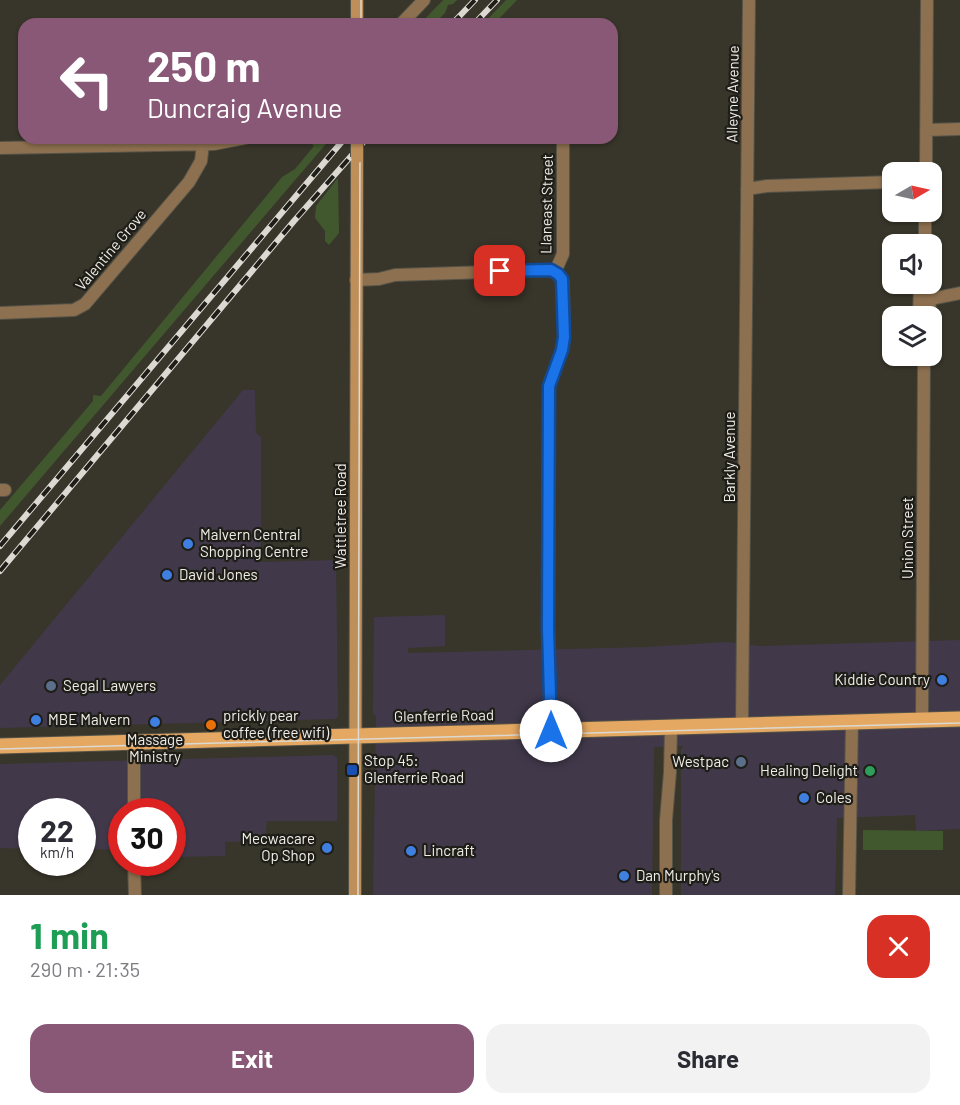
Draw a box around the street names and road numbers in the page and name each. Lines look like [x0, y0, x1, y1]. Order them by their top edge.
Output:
street label: Alleyne Avenue [722, 45, 742, 143]
street label: Llaneast Street [536, 154, 556, 254]
street label: Valentine Grove [71, 205, 150, 294]
street label: Barkly Avenue [720, 412, 738, 503]
street label: Wattletree Road [331, 463, 349, 569]
street label: Union Street [898, 497, 916, 579]
street label: Glenferrie Road [394, 705, 494, 725]

